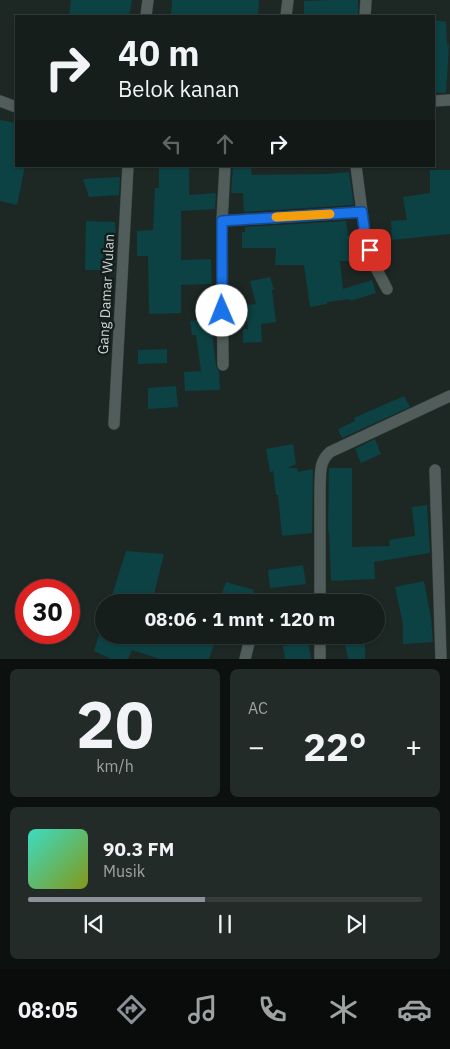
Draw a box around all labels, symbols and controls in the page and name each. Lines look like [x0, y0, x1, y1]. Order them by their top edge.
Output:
text: 40 m [118, 30, 200, 76]
icon: right [35, 35, 100, 100]
text: Belok kanan [118, 74, 240, 103]
icon: left [158, 130, 186, 158]
icon: ahead [211, 130, 239, 158]
icon: right [264, 130, 292, 158]
pin [349, 229, 391, 271]
street label: Gang Damar Wulan [94, 233, 118, 355]
icon: arrive [356, 236, 384, 264]
position arrow [195, 284, 247, 336]
speed limit sign: 30 [15, 579, 80, 644]
text: 08:06 · 1 mnt · 120 m [145, 607, 335, 631]
text: 20 [76, 681, 154, 766]
text: AC [248, 698, 268, 718]
text: 22° [303, 722, 367, 771]
text: − [248, 728, 265, 765]
text: + [405, 728, 422, 765]
text: km/h [96, 756, 134, 776]
text: 90.3 FM [103, 837, 174, 861]
text: Musik [103, 861, 145, 881]
icon: previous [80, 910, 108, 938]
icon: pause [211, 910, 239, 938]
icon: next [342, 910, 370, 938]
icon: directions [114, 992, 149, 1027]
icon: music [185, 992, 220, 1027]
icon: phone [255, 992, 290, 1027]
icon: climate [326, 992, 361, 1027]
icon: car [397, 992, 432, 1027]
text: 08:05 [18, 995, 78, 1024]

